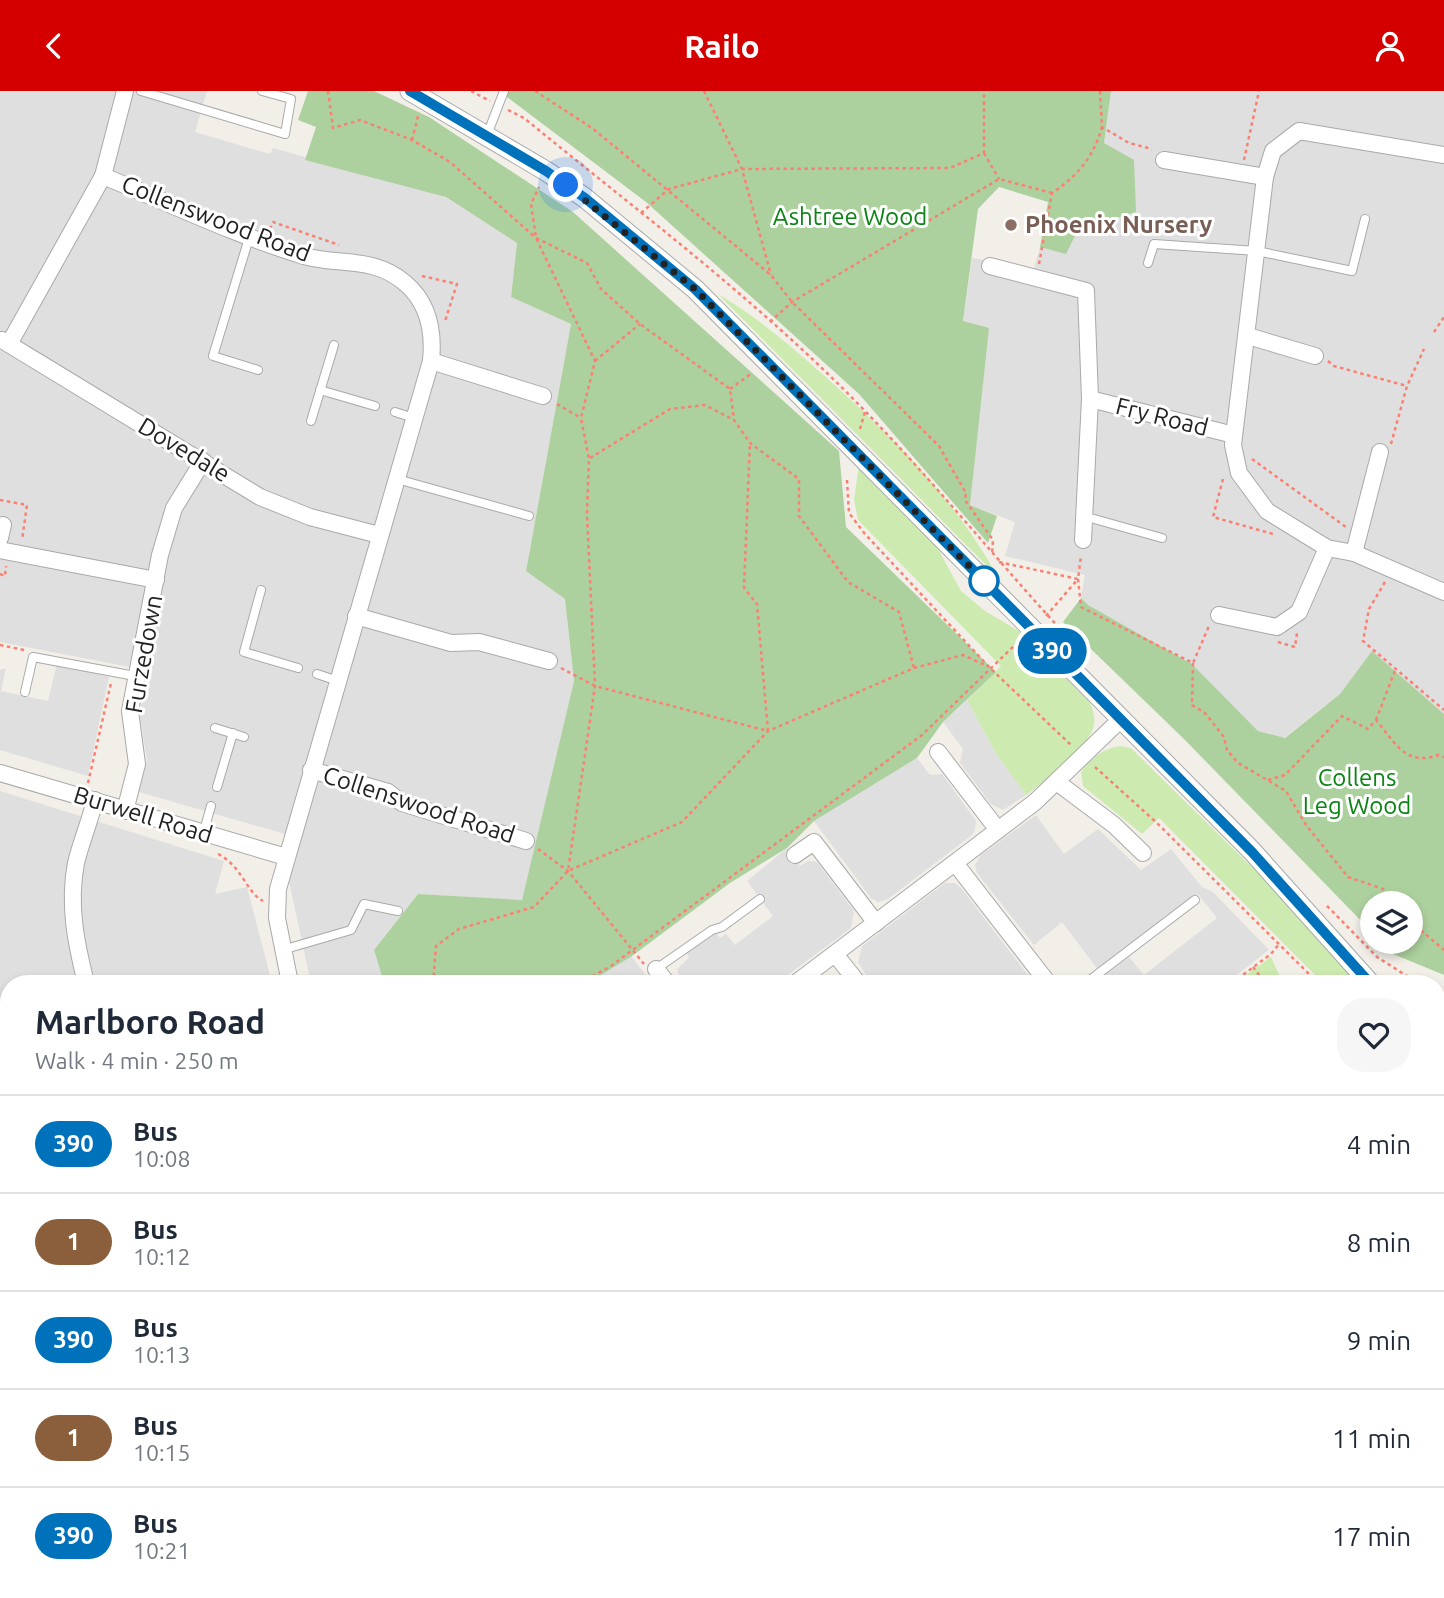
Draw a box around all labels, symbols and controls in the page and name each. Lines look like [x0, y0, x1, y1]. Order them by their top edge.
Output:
icon: back [35, 27, 73, 65]
icon: person [1371, 27, 1409, 65]
text: Railo [684, 28, 760, 64]
your location [548, 167, 583, 202]
street label: Collenswood Road [118, 170, 314, 267]
park label: Ashtree Wood [773, 203, 927, 230]
place label: Phoenix Nursery [1025, 211, 1212, 238]
marker: Phoenix Nursery [1003, 217, 1019, 233]
street label: Fry Road [1113, 392, 1211, 441]
street label: Dovedale [134, 412, 235, 487]
unlabelled marker [969, 566, 999, 596]
street label: Furzedown [120, 593, 167, 715]
line badge: 390 [1012, 628, 1092, 674]
text: 390 [1032, 637, 1072, 664]
street label: Collenswood Road [320, 761, 519, 848]
park label: Collens Leg Wood [1303, 764, 1411, 819]
street label: Burwell Road [70, 781, 216, 848]
map controls [1360, 891, 1423, 954]
button: layers [1360, 891, 1423, 954]
button: heart [1337, 998, 1411, 1072]
text: Marlboro Road [35, 1003, 265, 1040]
text: Walk · 4 min · 250 m [35, 1048, 239, 1073]
text: Bus [133, 1117, 178, 1146]
text: 390 [53, 1130, 94, 1157]
text: 4 min [1347, 1130, 1411, 1159]
text: 10:08 [133, 1146, 191, 1171]
text: Bus [133, 1215, 178, 1244]
text: 1 [67, 1228, 80, 1255]
text: 8 min [1347, 1228, 1411, 1257]
text: 10:12 [133, 1244, 191, 1269]
text: Bus [133, 1313, 178, 1342]
text: 390 [53, 1326, 94, 1353]
text: 9 min [1347, 1326, 1411, 1355]
text: 10:13 [133, 1342, 191, 1367]
text: Bus [133, 1411, 178, 1440]
text: 1 [67, 1424, 80, 1451]
text: 11 min [1332, 1424, 1411, 1453]
text: 10:15 [133, 1440, 191, 1465]
text: Bus [133, 1509, 178, 1538]
text: 390 [53, 1522, 94, 1549]
text: 17 min [1332, 1522, 1411, 1551]
text: 10:21 [133, 1538, 191, 1563]

